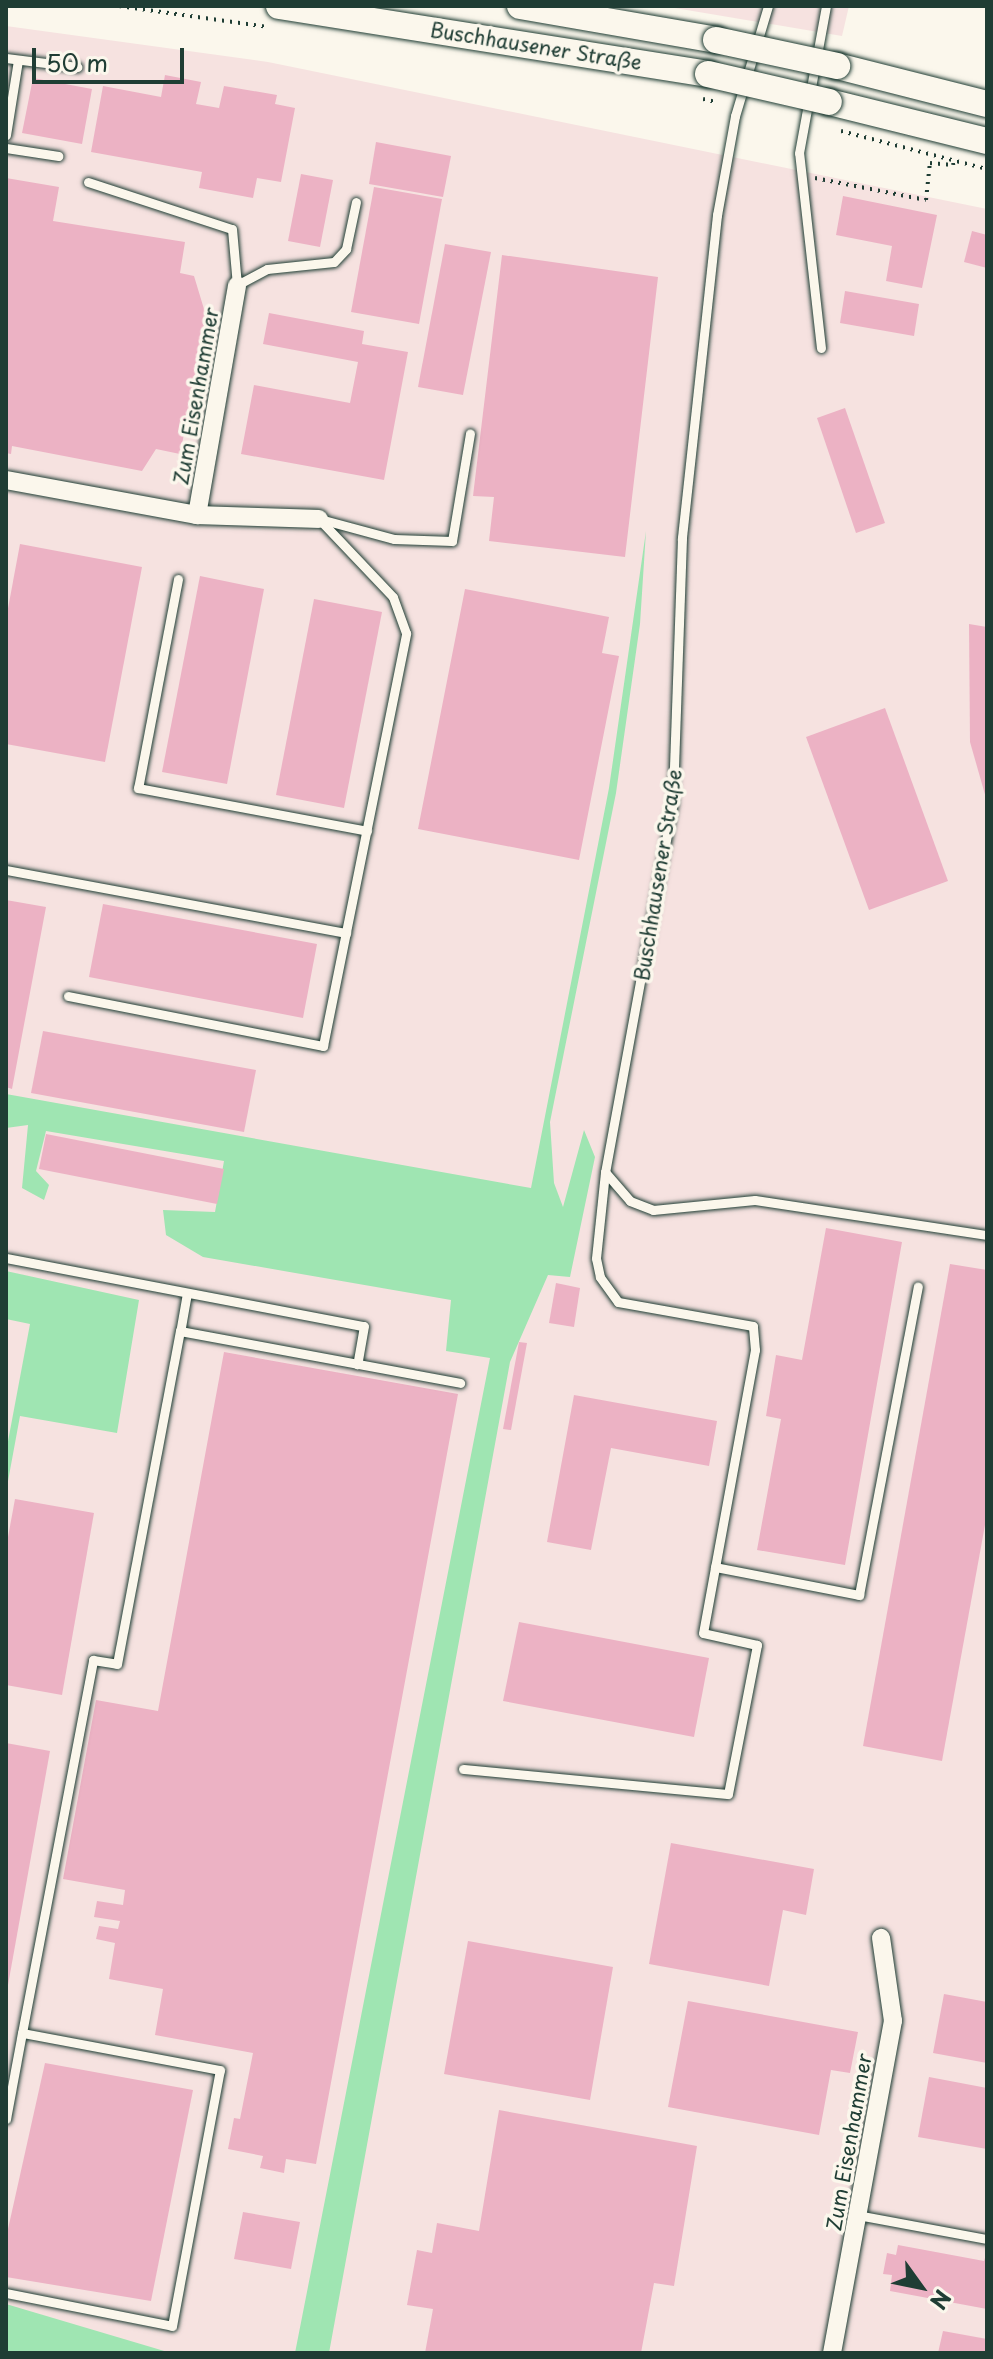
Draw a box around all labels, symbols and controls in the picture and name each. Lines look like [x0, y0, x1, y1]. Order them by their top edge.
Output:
street label: Buschhausener Straße [428, 17, 644, 75]
scale bar [36, 32, 188, 82]
text: 50 m [46, 44, 108, 80]
street label: Zum Eisenhammer [169, 306, 223, 486]
street label: Buschhausener Straße [629, 767, 687, 983]
street label: Zum Eisenhammer [822, 2052, 876, 2232]
north arrow [881, 2247, 961, 2327]
text: N [923, 2284, 960, 2317]

